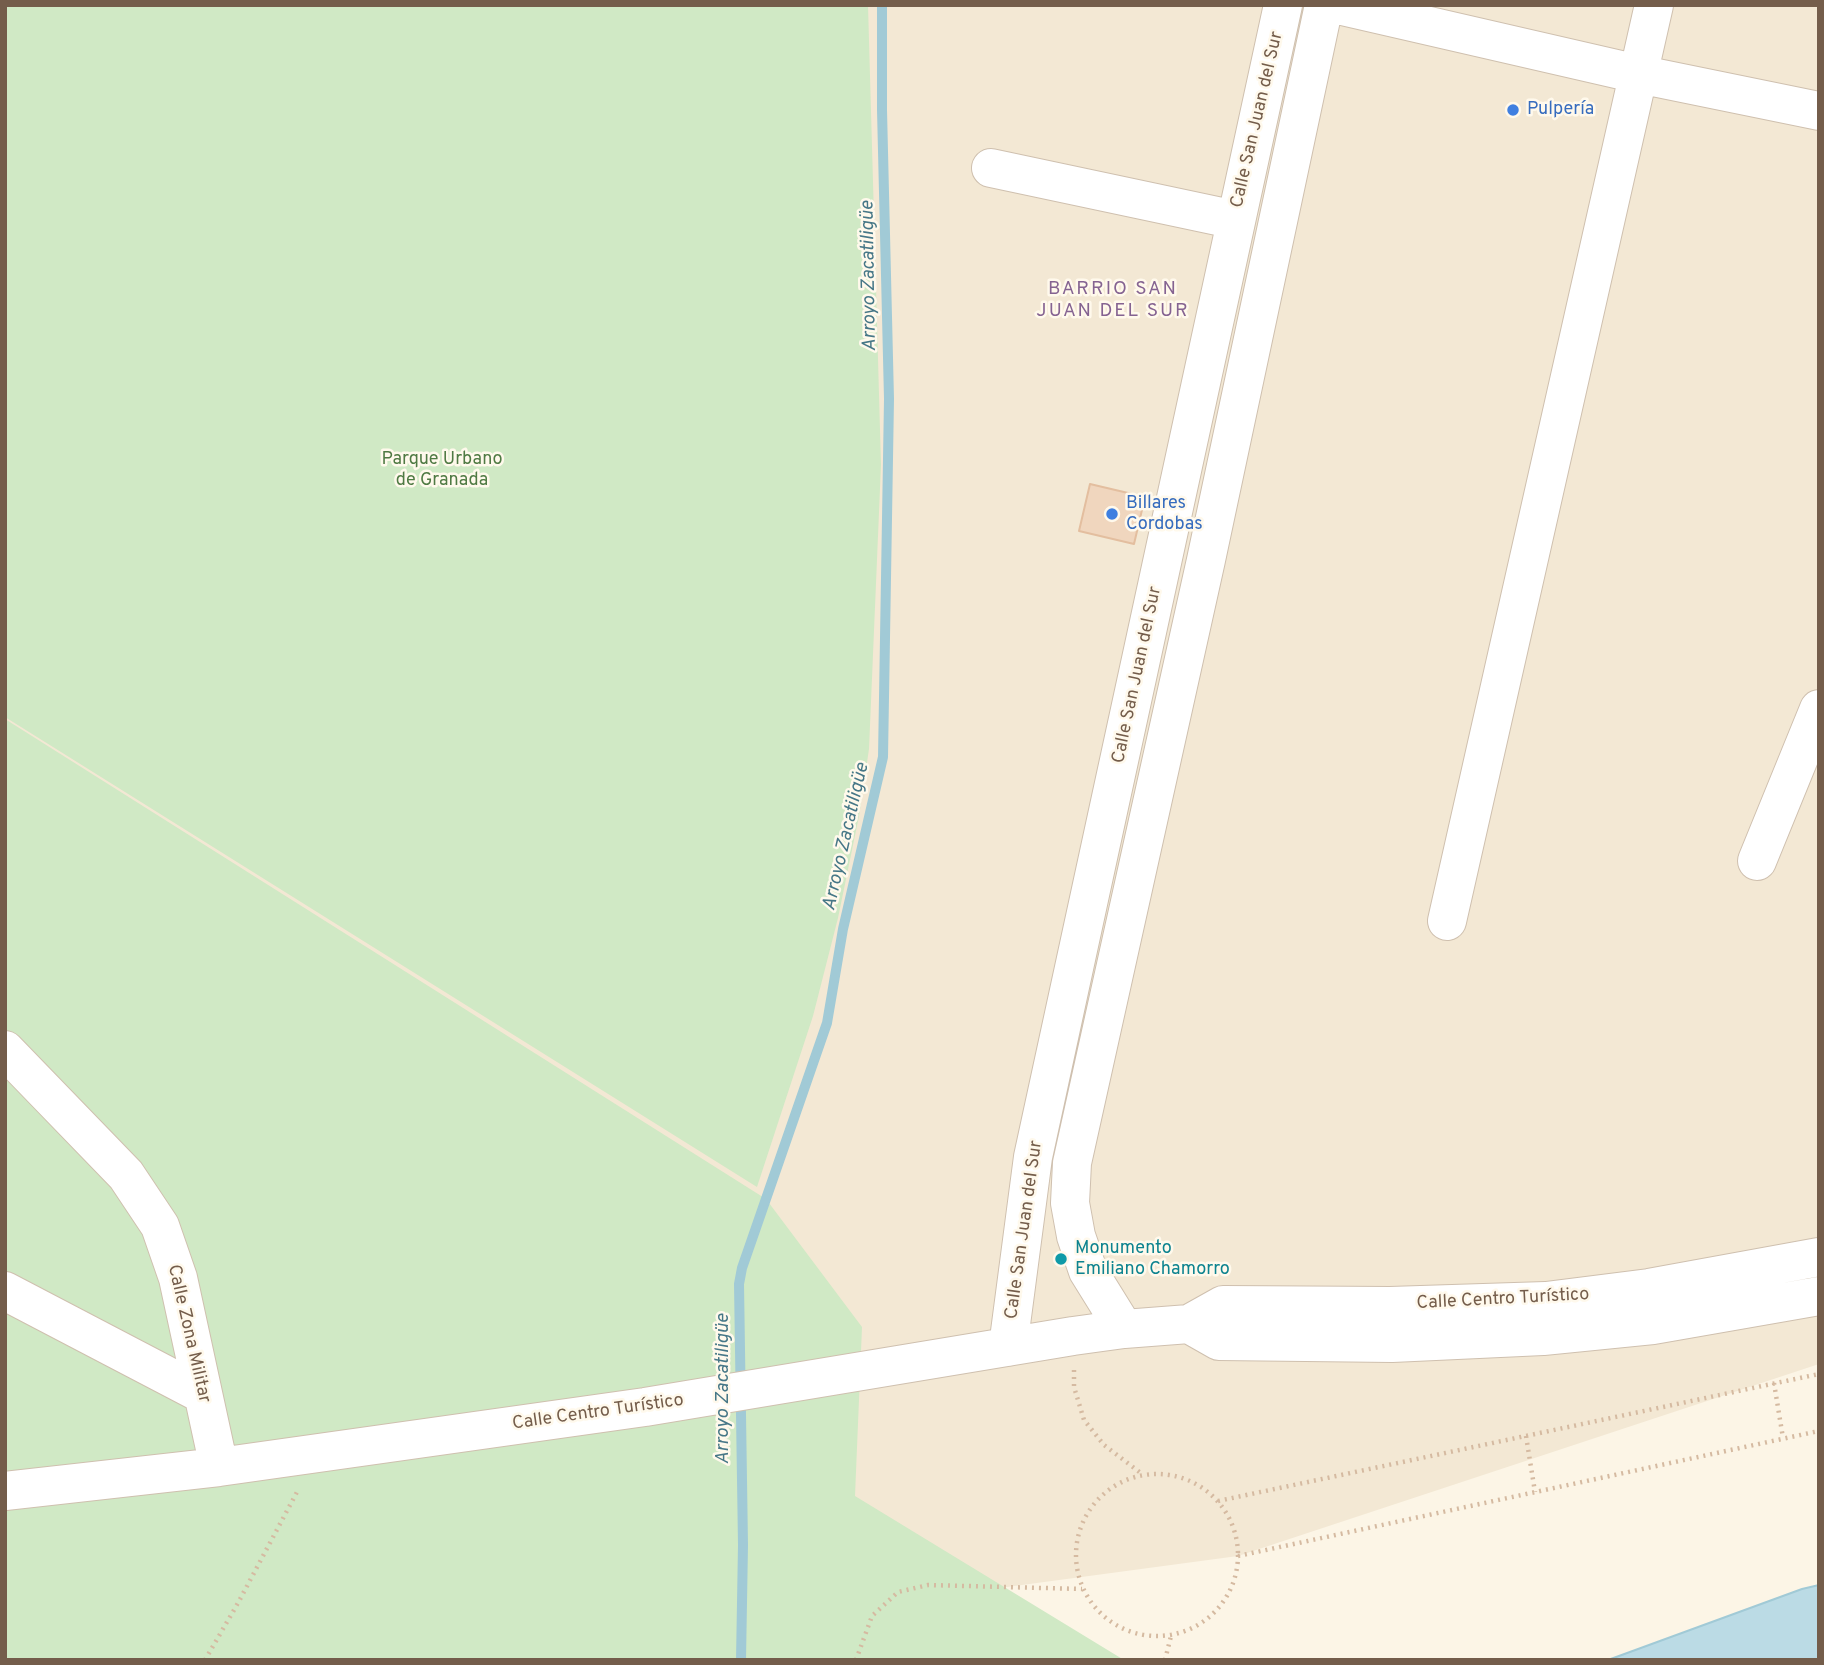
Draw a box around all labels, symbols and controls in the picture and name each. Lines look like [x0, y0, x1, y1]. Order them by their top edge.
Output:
street label: Calle San Juan del Sur [1227, 30, 1289, 210]
place label: Pulpería [1527, 99, 1594, 121]
marker: Pulpería [1505, 102, 1521, 118]
water label: Arroyo Zacatiligüe [857, 200, 883, 352]
district label: BARRIO SAN JUAN DEL SUR [1038, 279, 1188, 323]
park label: Parque Urbano de Granada [381, 449, 503, 491]
place label: Billares Cordobas [1126, 493, 1203, 536]
marker: Billares Cordobas [1104, 506, 1120, 522]
street label: Calle San Juan del Sur [1109, 585, 1167, 765]
water label: Arroyo Zacatiligüe [819, 761, 875, 913]
street label: Calle San Juan del Sur [1002, 1139, 1048, 1321]
place label: Monumento Emiliano Chamorro [1075, 1238, 1230, 1280]
marker: Monumento Emiliano Chamorro [1053, 1251, 1069, 1267]
street label: Calle Zona Militar [162, 1263, 214, 1405]
street label: Calle Centro Turístico [1416, 1285, 1590, 1315]
water label: Arroyo Zacatiligüe [713, 1314, 735, 1464]
street label: Calle Centro Turístico [511, 1390, 685, 1436]

